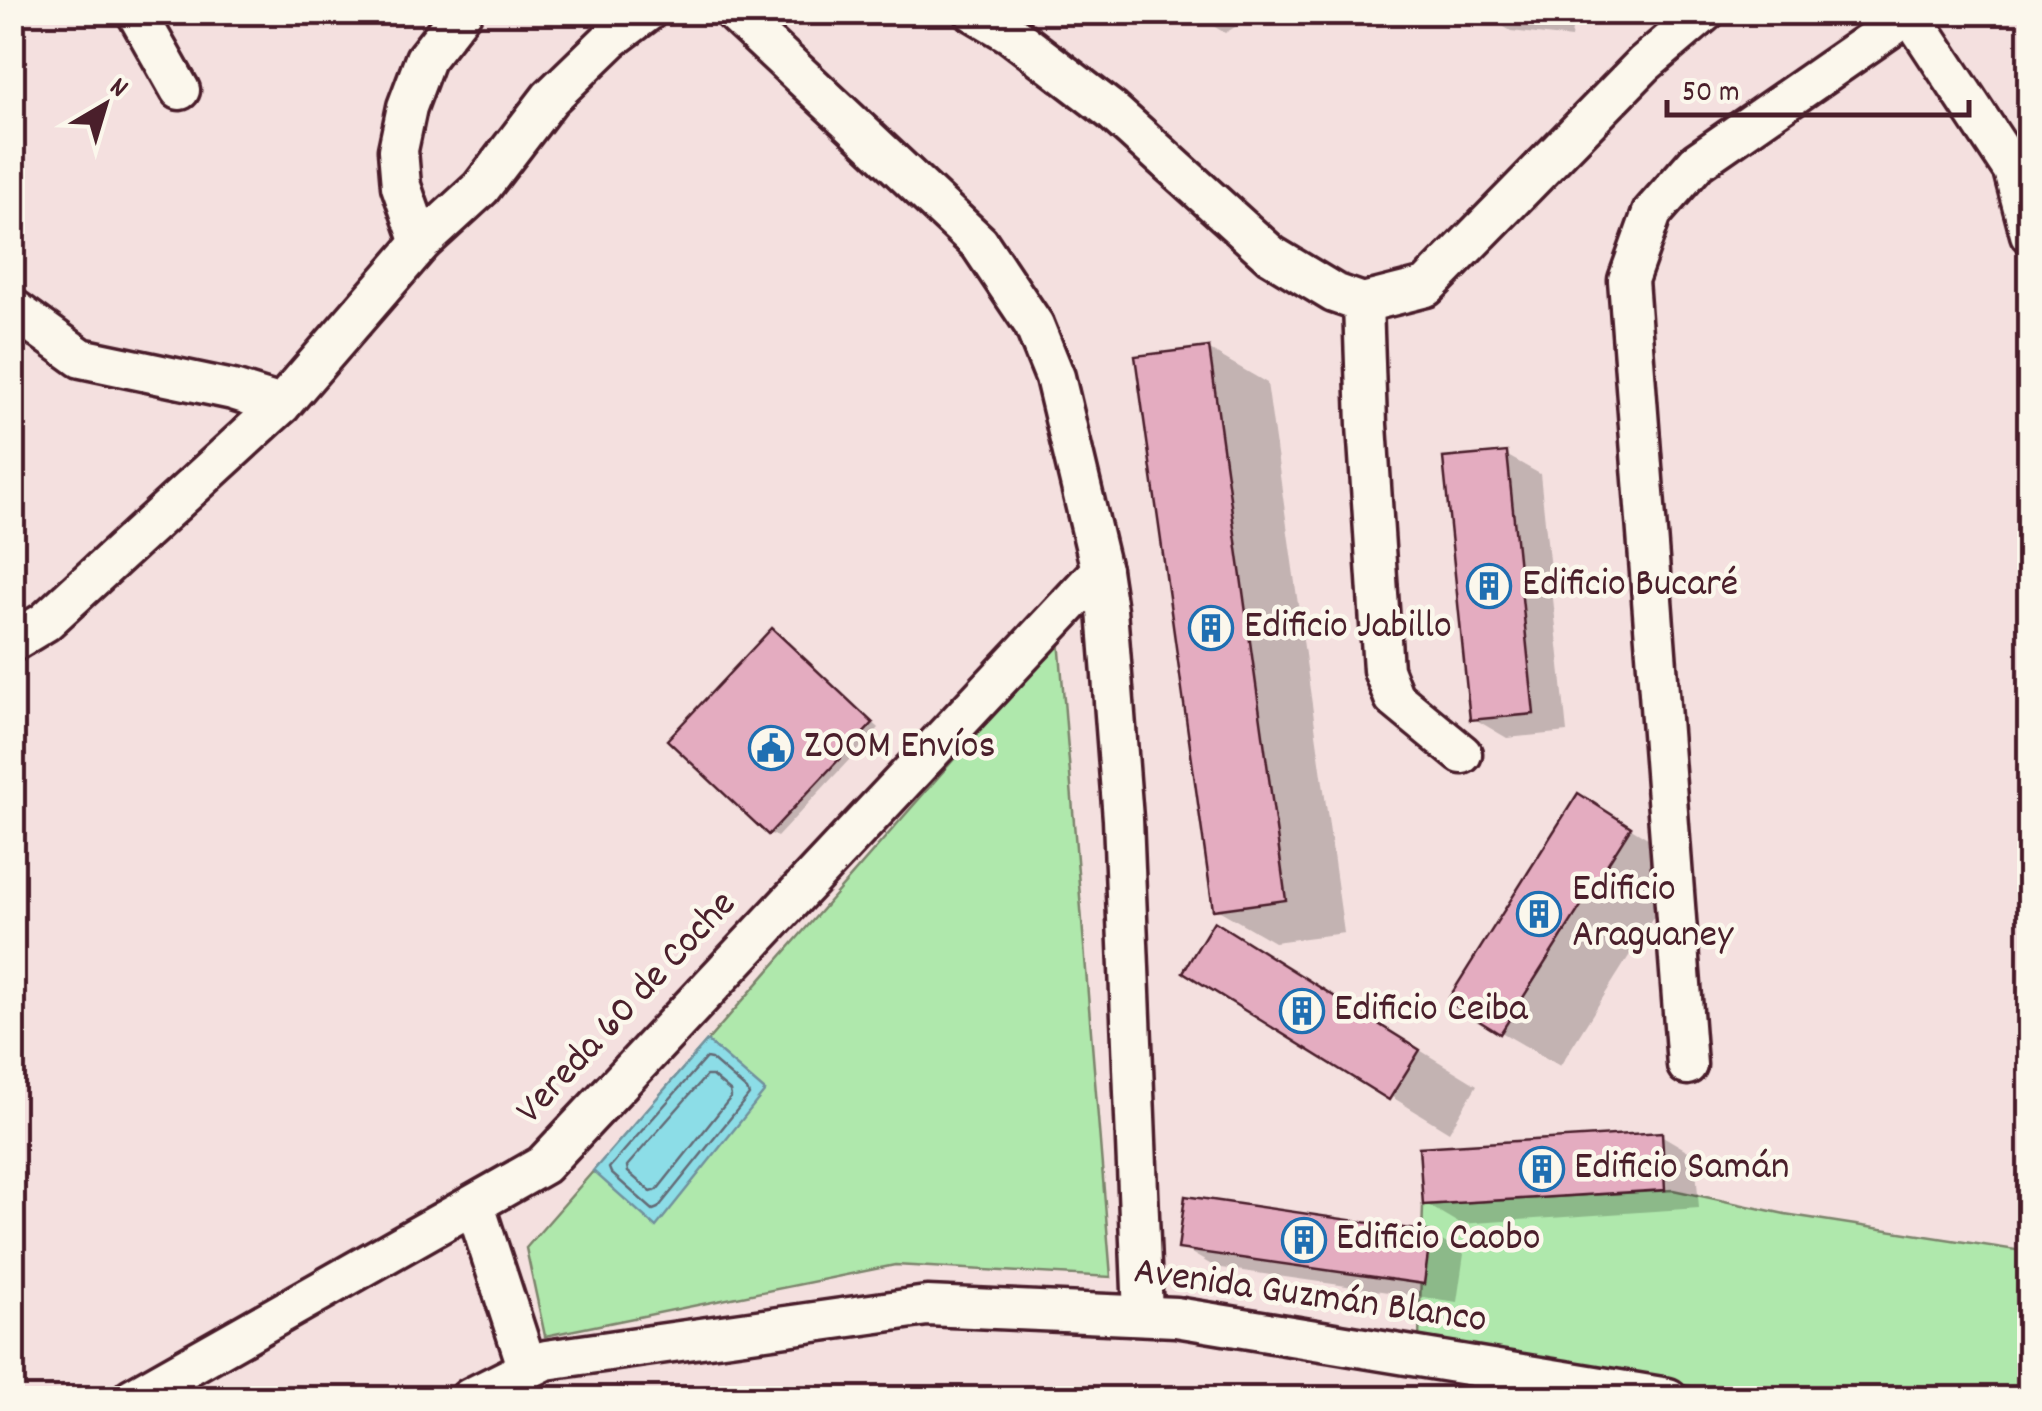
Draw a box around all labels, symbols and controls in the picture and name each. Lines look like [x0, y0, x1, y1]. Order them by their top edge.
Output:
north arrow [55, 55, 155, 155]
scale bar [1667, 55, 1970, 117]
text: N [100, 69, 135, 109]
text: 50 m [1682, 73, 1740, 116]
place label: Edificio Bucaré [1522, 558, 1738, 615]
building icon: Edificio Bucaré [1466, 563, 1512, 609]
place label: Edificio Jabillo [1244, 600, 1452, 657]
building icon: Edificio Jabillo [1188, 605, 1234, 651]
place label: ZOOM Envíos [804, 720, 995, 777]
public building icon: ZOOM Envíos [748, 725, 794, 771]
place label: Edificio Araguaney [1572, 863, 1734, 966]
street label: Vereda 60 de Coche [504, 879, 752, 1139]
building icon: Edificio Araguaney [1516, 891, 1562, 937]
place label: Edificio Ceiba [1334, 983, 1529, 1040]
building icon: Edificio Ceiba [1279, 988, 1325, 1034]
place label: Edificio Samán [1574, 1141, 1789, 1198]
building icon: Edificio Samán [1519, 1146, 1565, 1192]
place label: Edificio Caobo [1336, 1212, 1541, 1269]
building icon: Edificio Caobo [1281, 1217, 1327, 1263]
street label: Avenida Guzmán Blanco [1130, 1245, 1490, 1351]

